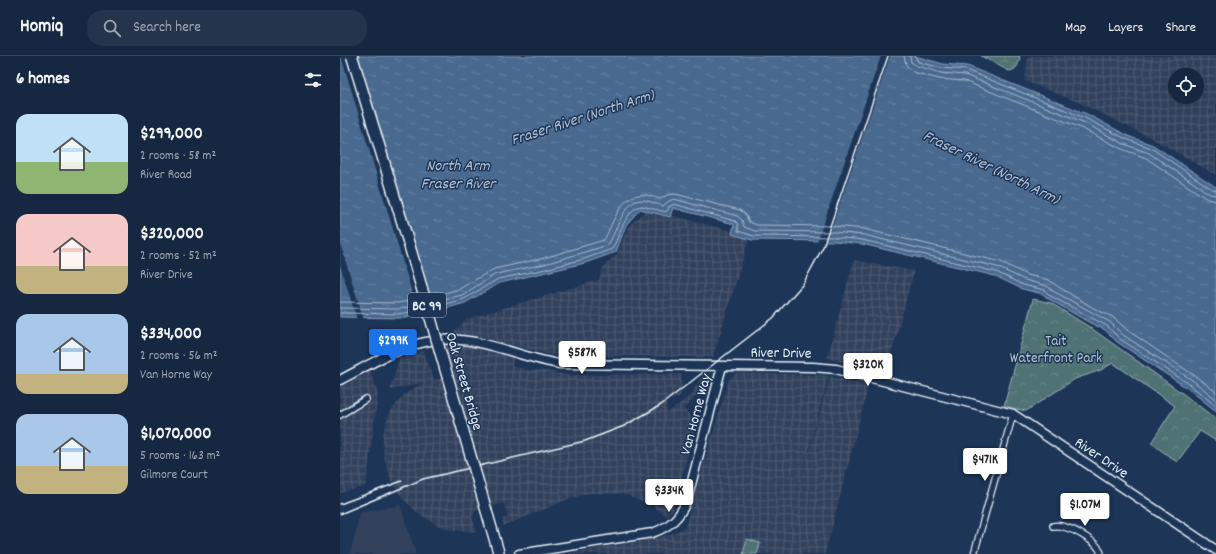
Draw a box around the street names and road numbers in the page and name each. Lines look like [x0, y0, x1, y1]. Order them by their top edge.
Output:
road number: BC 99 [408, 293, 446, 317]
street label: Oak Street Bridge [439, 330, 488, 433]
street label: River Drive [750, 342, 812, 366]
street label: Van Horne Way [676, 371, 719, 458]
street label: River Drive [1070, 433, 1133, 485]

